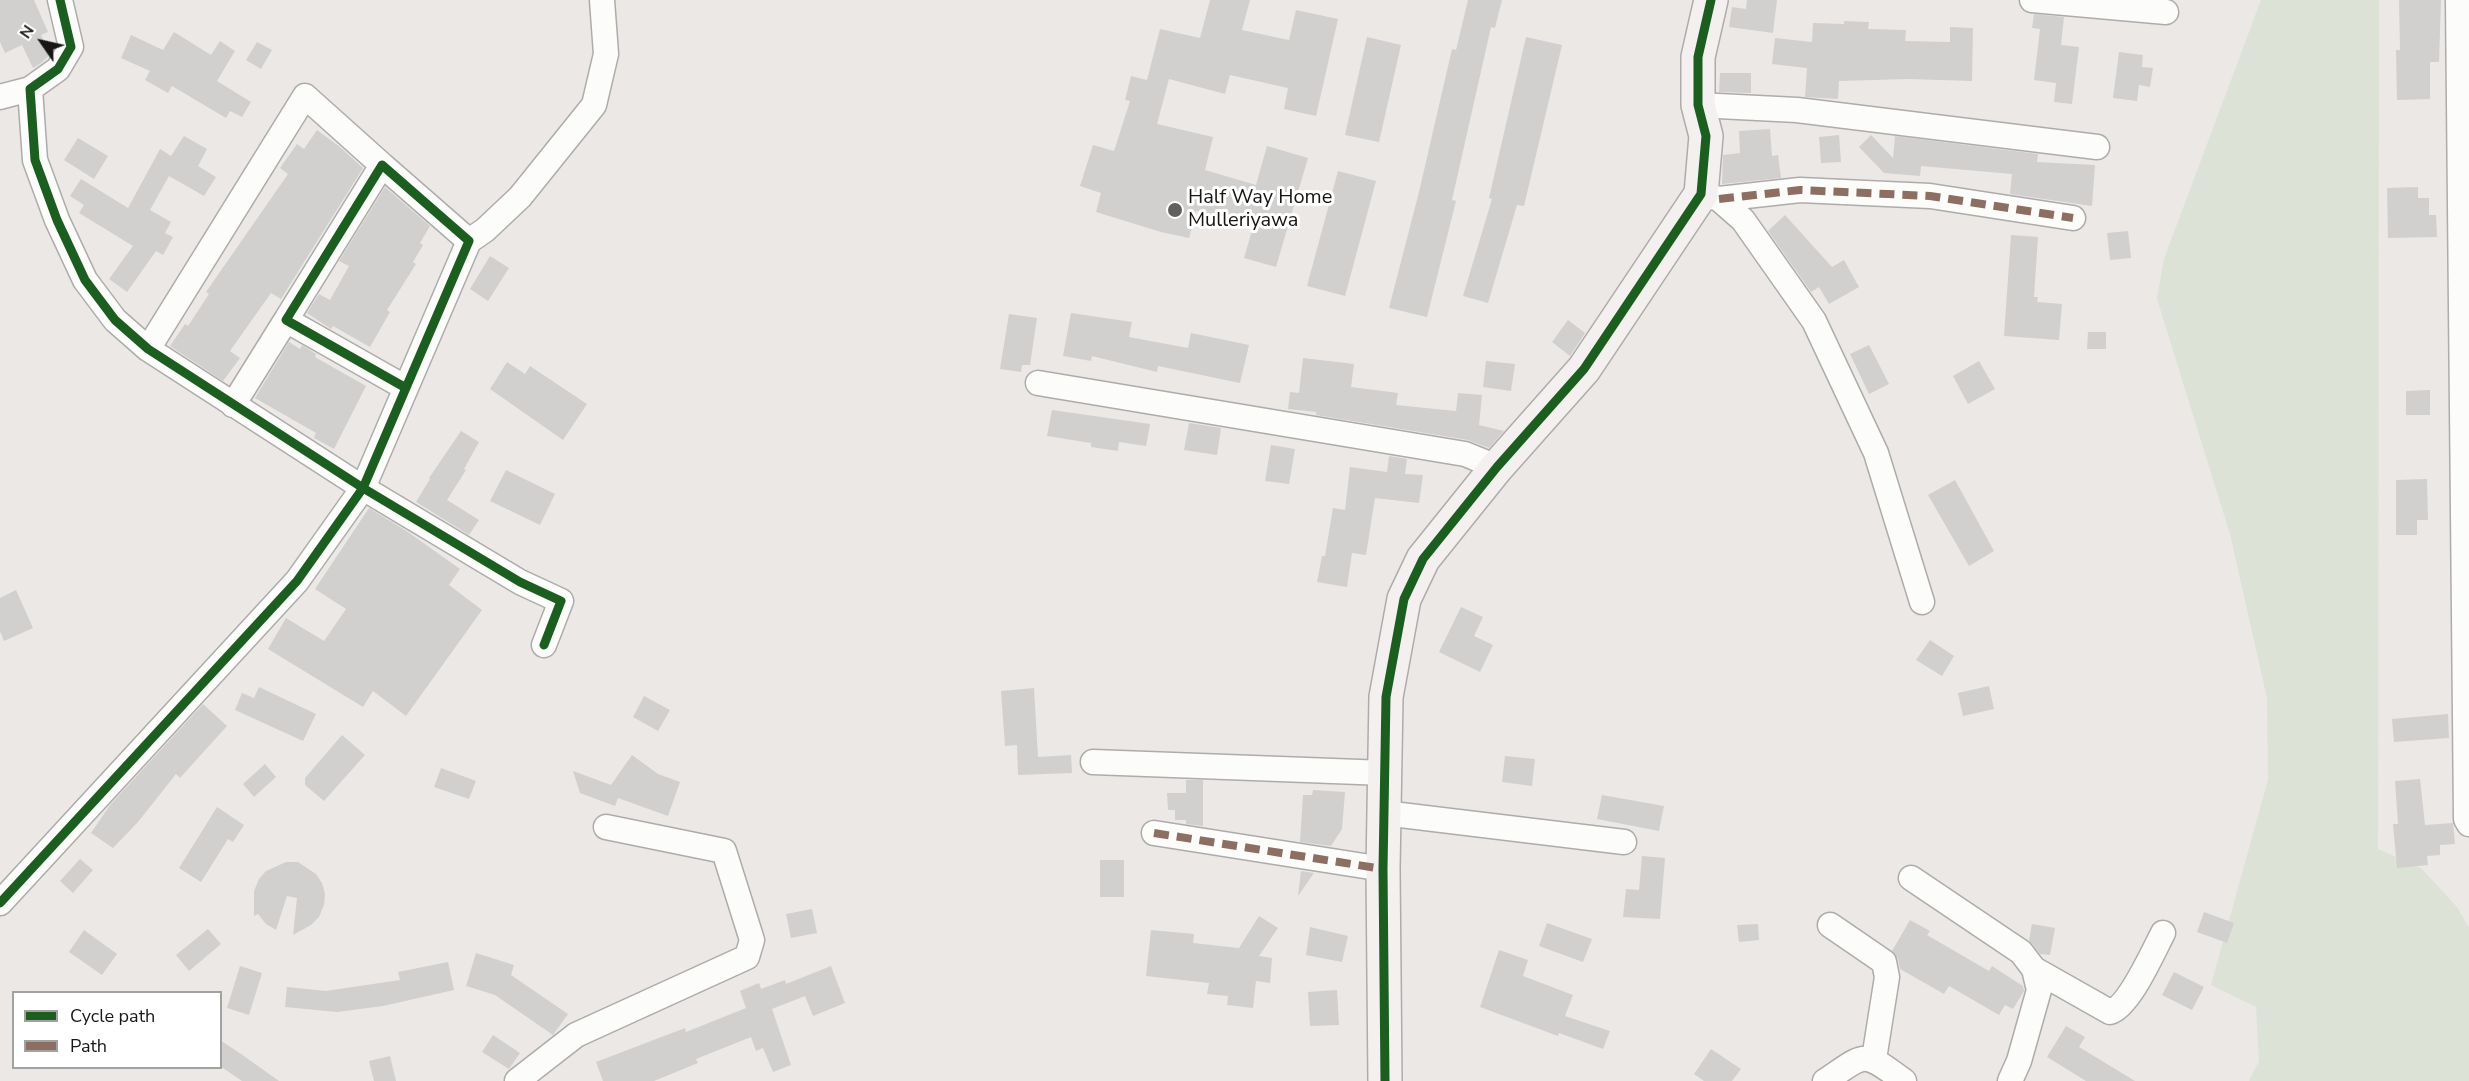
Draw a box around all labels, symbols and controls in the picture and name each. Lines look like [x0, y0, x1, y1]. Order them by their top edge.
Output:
north arrow [12, 12, 72, 72]
text: N [15, 21, 40, 43]
place label: Half Way Home Mulleriyawa [1188, 186, 1332, 233]
marker: Half Way Home Mulleriyawa [1166, 201, 1184, 219]
legend [12, 991, 222, 1069]
text: Cycle path [70, 1004, 155, 1028]
text: Path [70, 1034, 107, 1058]

